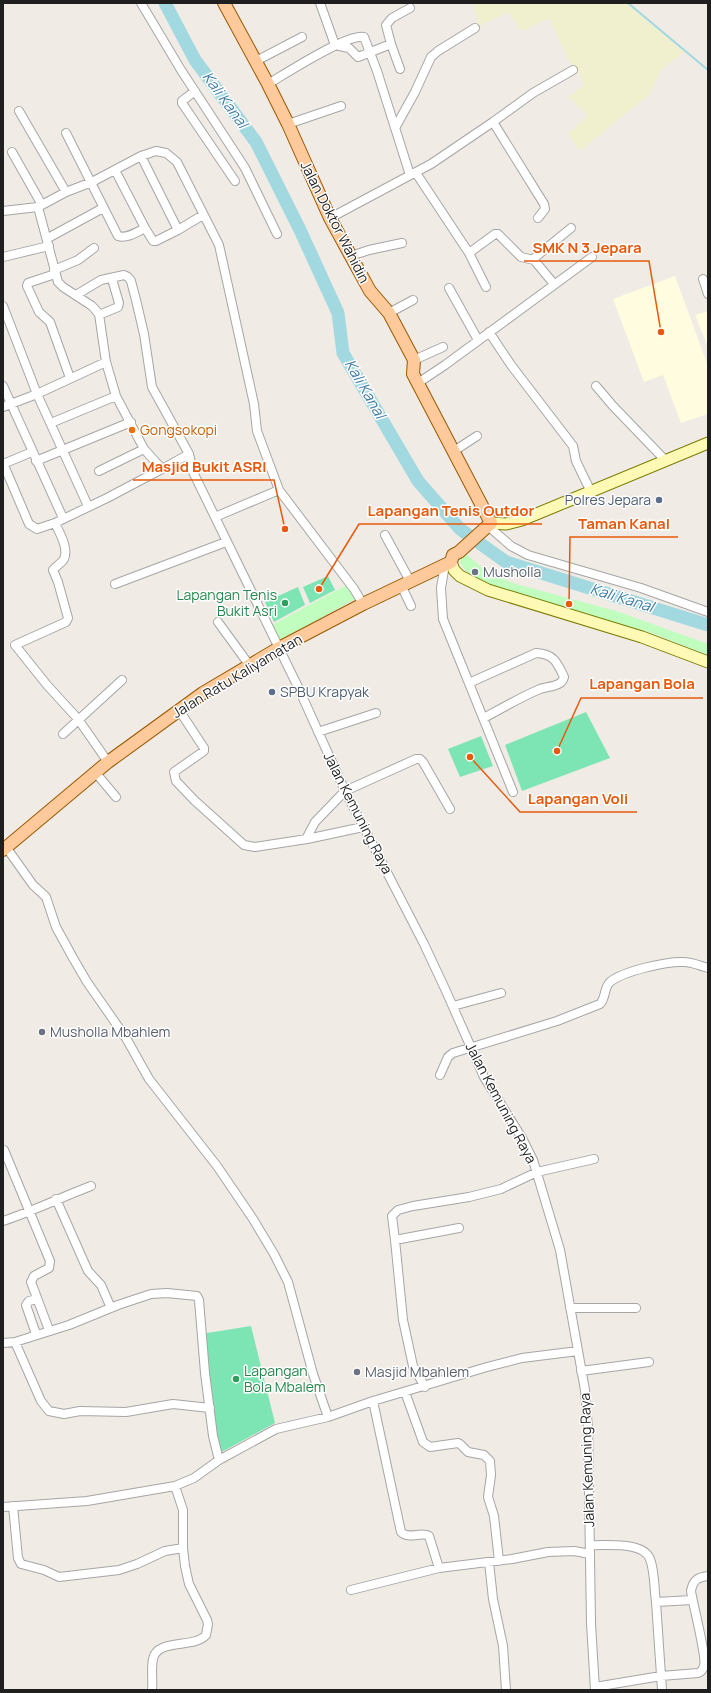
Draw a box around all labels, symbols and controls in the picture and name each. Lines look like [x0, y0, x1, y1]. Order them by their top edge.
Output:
water label: Kali Kanal [198, 67, 255, 134]
street label: Jalan Doktor Wahidin [297, 158, 374, 286]
callout: SMK N 3 Jepara [524, 234, 649, 261]
text: SMK N 3 Jepara [532, 237, 642, 258]
water label: Kali Kanal [340, 355, 392, 424]
place label: Gongsokopi [140, 420, 217, 439]
marker: Gongsokopi [127, 425, 137, 435]
callout: Masjid Bukit ASRI [133, 453, 274, 480]
text: Masjid Bukit ASRI [142, 456, 266, 477]
place label: Polres Jepara [565, 490, 651, 509]
marker: Polres Jepara [654, 495, 664, 505]
callout: Lapangan Tenis Outdor [359, 497, 542, 524]
text: Lapangan Tenis Outdor [368, 500, 534, 521]
callout: Taman Kanal [570, 510, 678, 537]
text: Taman Kanal [578, 513, 670, 534]
place label: Musholla [483, 562, 541, 581]
marker: Musholla [470, 567, 480, 577]
water label: Kali Kanal [588, 578, 659, 618]
place label: Lapangan Tenis Bukit Asri [176, 585, 277, 620]
marker: Lapangan Tenis Bukit Asri [280, 598, 290, 608]
street label: Jalan Ratu Kaliyamatan [168, 629, 305, 722]
callout: Lapangan Bola [581, 671, 703, 698]
text: Lapangan Bola [589, 673, 695, 694]
place label: SPBU Krapyak [280, 682, 370, 701]
marker: SPBU Krapyak [267, 687, 277, 697]
street label: Jalan Kemuning Raya [319, 749, 397, 877]
callout: Lapangan Voli [520, 785, 637, 812]
text: Lapangan Voli [528, 788, 628, 809]
place label: Musholla Mbahlem [50, 1022, 171, 1041]
marker: Musholla Mbahlem [37, 1027, 47, 1037]
street label: Jalan Kemuning Raya [462, 1039, 541, 1167]
place label: Lapangan Bola Mbalem [244, 1361, 326, 1396]
place label: Masjid Mbahlem [365, 1362, 469, 1381]
marker: Masjid Mbahlem [352, 1367, 362, 1377]
marker: Lapangan Bola Mbalem [231, 1374, 241, 1384]
street label: Jalan Kemuning Raya [575, 1393, 598, 1528]

